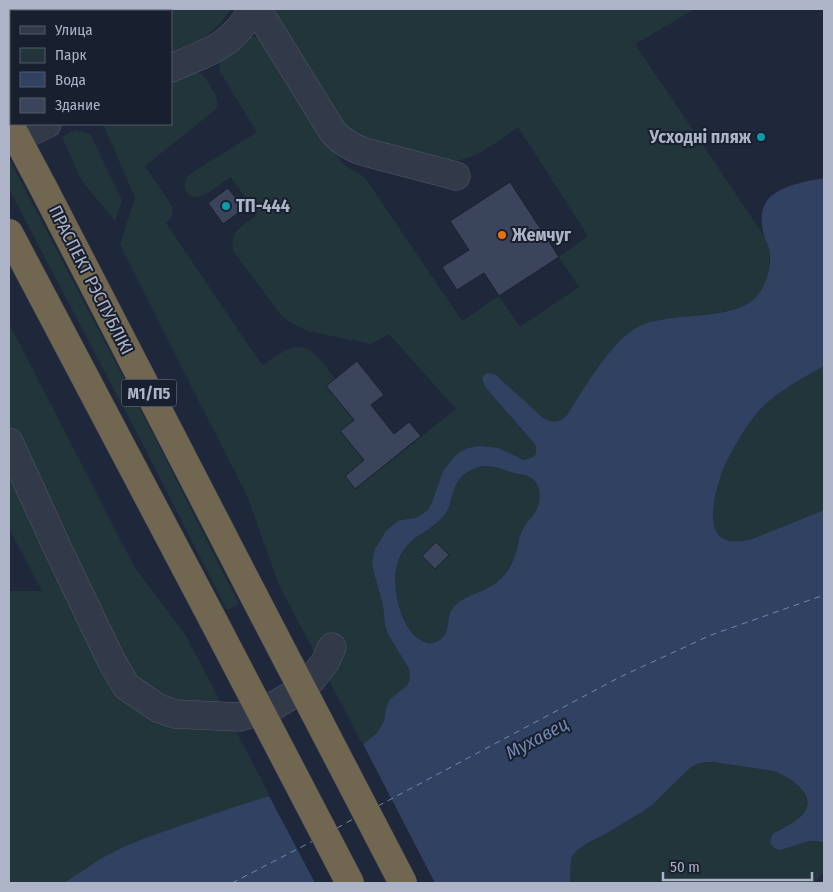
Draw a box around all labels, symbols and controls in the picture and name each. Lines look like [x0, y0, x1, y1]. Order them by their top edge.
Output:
legend [10, 10, 172, 125]
text: Улица [54, 21, 93, 39]
text: Парк [55, 46, 86, 64]
text: Вода [55, 71, 86, 89]
text: Здание [55, 96, 101, 114]
place label: Усходні пляж [649, 126, 752, 148]
marker: Усходні пляж [755, 131, 767, 143]
place label: ТП-444 [236, 195, 290, 217]
marker: ТП-444 [220, 200, 232, 212]
street label: ПРАСПЕКТ РЭСПУБЛІКІ [44, 202, 138, 358]
place label: Жемчуг [511, 224, 572, 246]
marker: Жемчуг [496, 229, 508, 241]
road number: М1/П5 [122, 379, 176, 406]
water label: Мухавец [502, 712, 572, 764]
scale bar [663, 850, 812, 882]
text: 50 m [670, 858, 700, 876]

